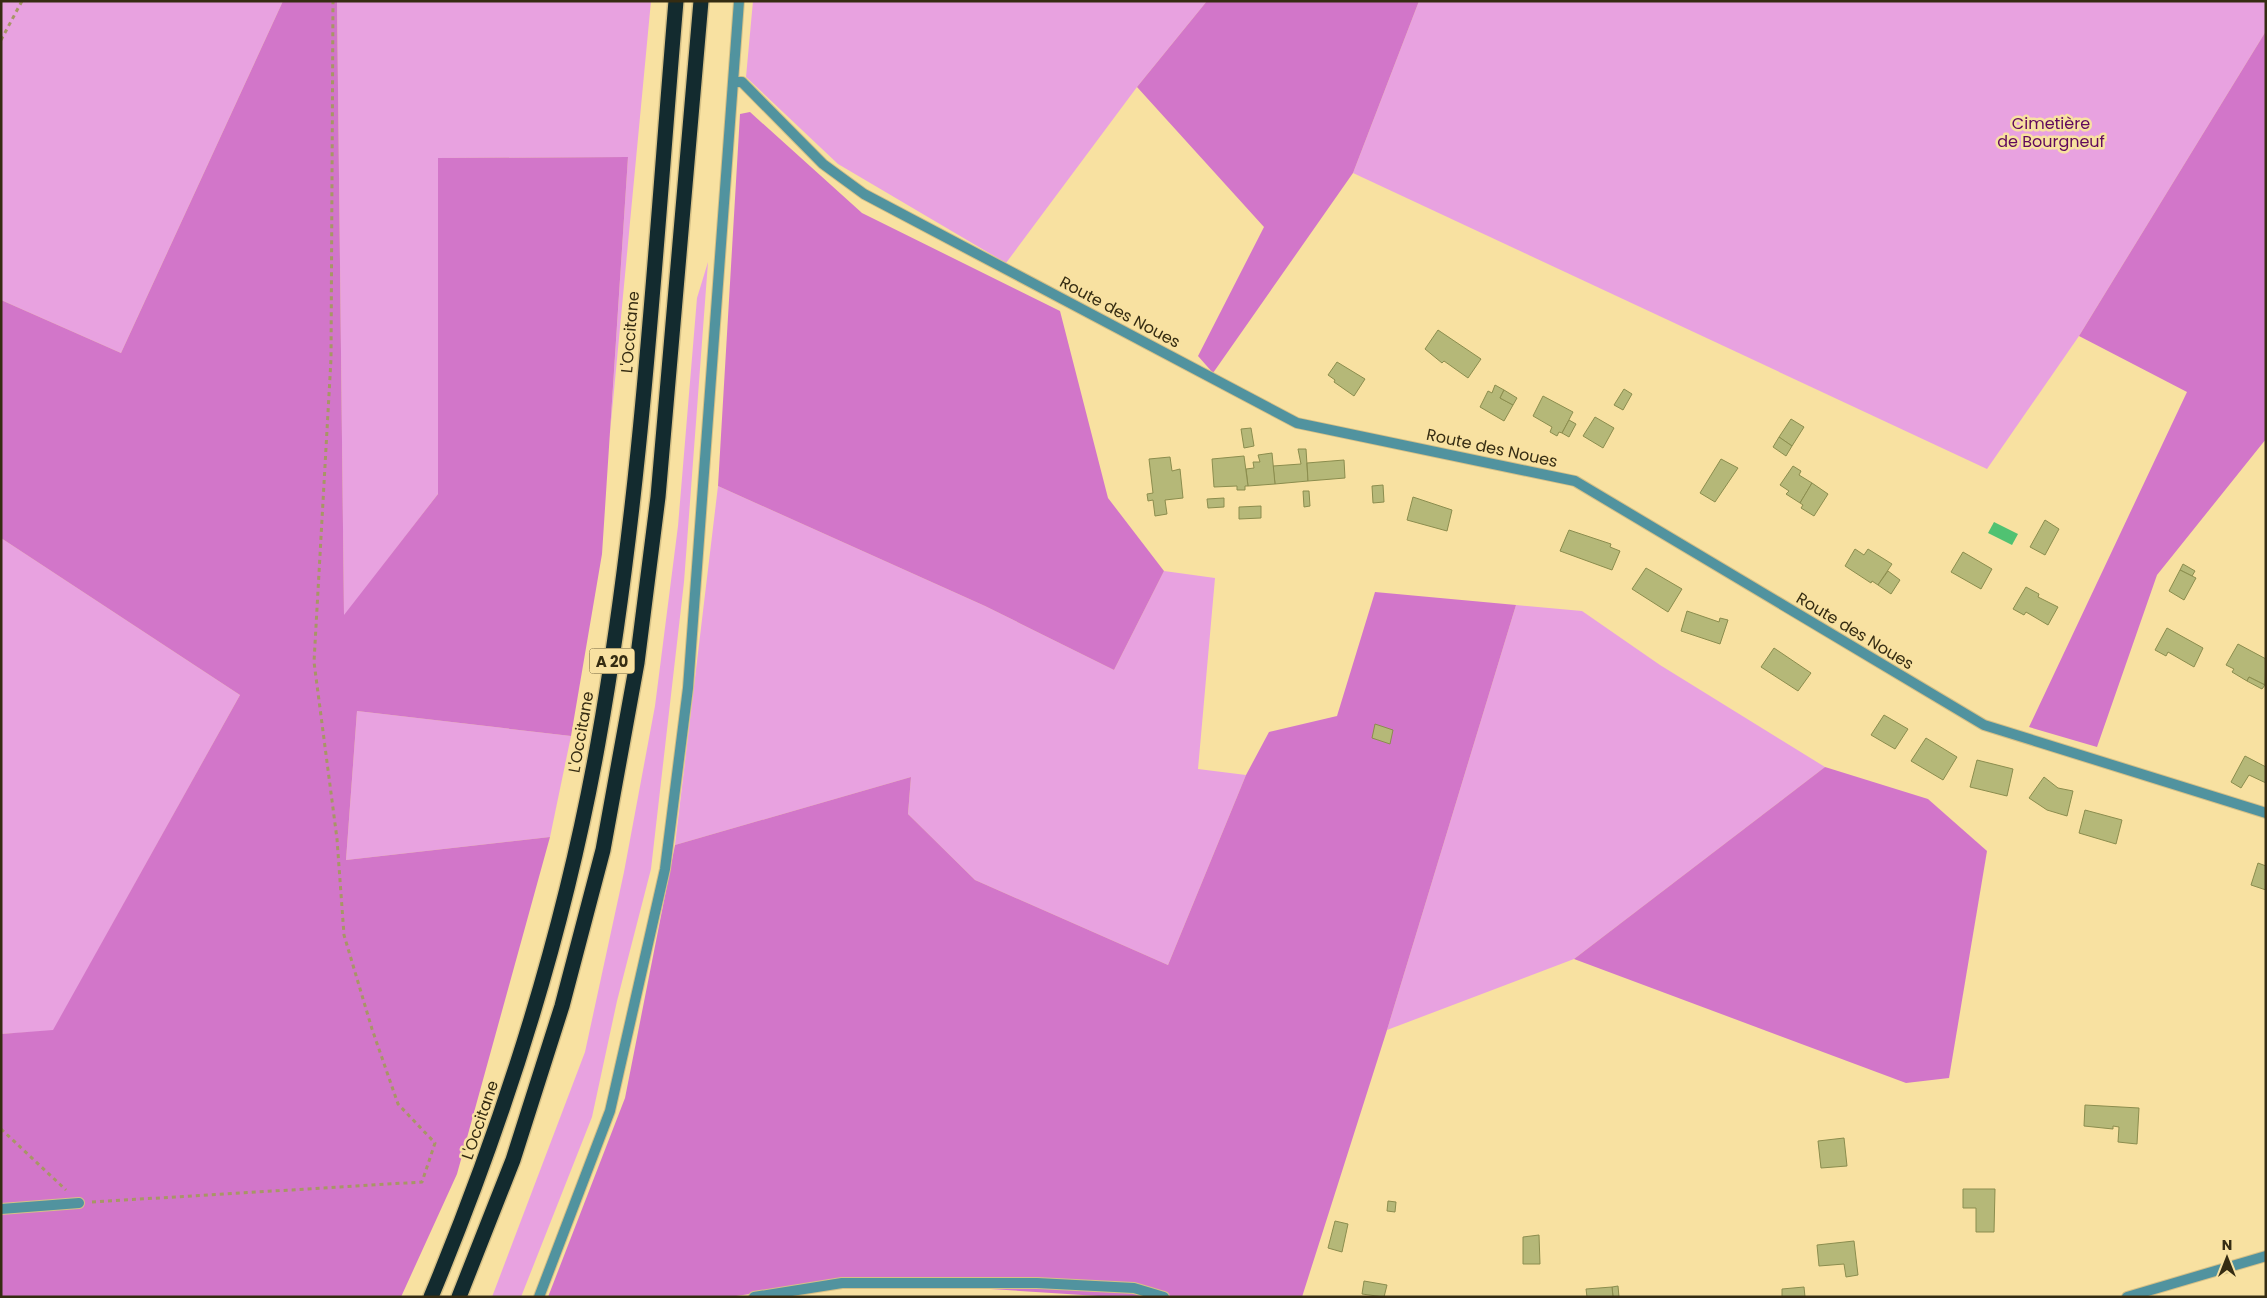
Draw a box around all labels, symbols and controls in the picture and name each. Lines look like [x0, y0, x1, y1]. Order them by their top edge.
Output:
park label: Cimetière de Bourgneuf [1997, 112, 2105, 153]
street label: Route des Noues [1056, 270, 1184, 354]
street label: L'Occitane [615, 290, 645, 374]
street label: Route des Noues [1424, 423, 1560, 473]
street label: Route des Noues [1792, 587, 1918, 675]
road number: A 20 [590, 648, 634, 674]
street label: L'Occitane [563, 689, 599, 774]
street label: L'Occitane [456, 1077, 504, 1163]
north arrow [2202, 1233, 2252, 1283]
text: N [2222, 1235, 2232, 1255]

